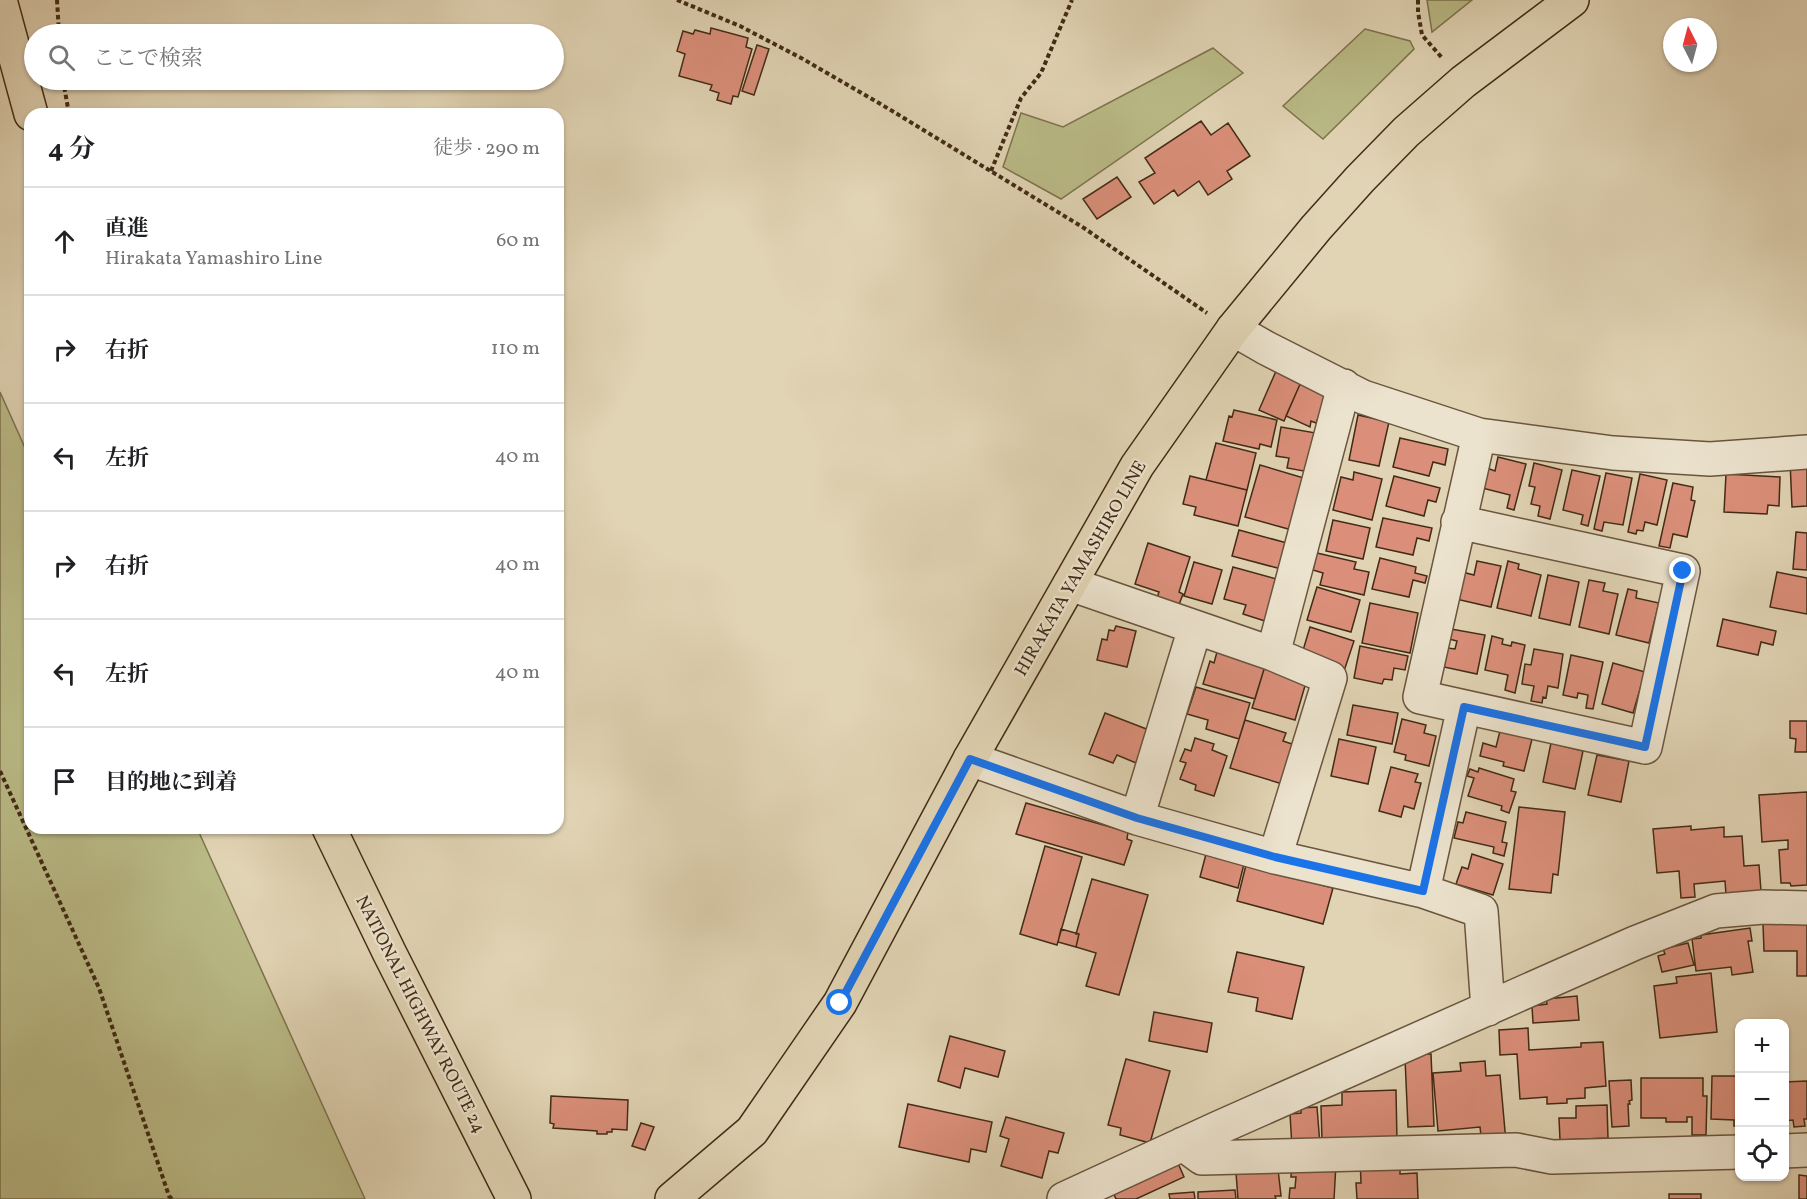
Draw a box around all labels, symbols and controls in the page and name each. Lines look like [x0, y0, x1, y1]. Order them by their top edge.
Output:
north arrow [1663, 18, 1717, 72]
search box [24, 24, 564, 90]
icon: search [45, 41, 78, 74]
text: ここで検索 [93, 44, 203, 75]
text: 4 分 [48, 132, 95, 168]
text: 徒歩 · 290 m [433, 135, 540, 163]
text: 直進 [105, 214, 149, 245]
icon: ahead [48, 225, 81, 258]
text: 60 m [496, 227, 540, 255]
text: Hirakata Yamashiro Line [105, 245, 322, 273]
icon: right [48, 333, 81, 366]
text: 110 m [491, 335, 540, 363]
text: 右折 [105, 336, 149, 367]
icon: left [48, 441, 81, 474]
text: 40 m [495, 443, 540, 471]
text: 左折 [105, 444, 149, 475]
street label: HIRAKATA YAMASHIRO LINE [1009, 456, 1154, 681]
icon: right [48, 549, 81, 582]
text: 40 m [495, 551, 540, 579]
text: 右折 [105, 552, 149, 583]
route end [1669, 557, 1695, 583]
icon: left [48, 657, 81, 690]
text: 40 m [495, 659, 540, 687]
text: 左折 [105, 660, 149, 691]
icon: arrive [48, 765, 81, 798]
text: 目的地に到着 [105, 768, 237, 799]
street label: NATIONAL HIGHWAY ROUTE 24 [349, 891, 491, 1138]
route start [826, 989, 852, 1015]
map controls [1735, 1019, 1789, 1181]
button: + [1735, 1019, 1789, 1073]
button: − [1735, 1073, 1789, 1127]
button: locate [1735, 1127, 1789, 1181]

